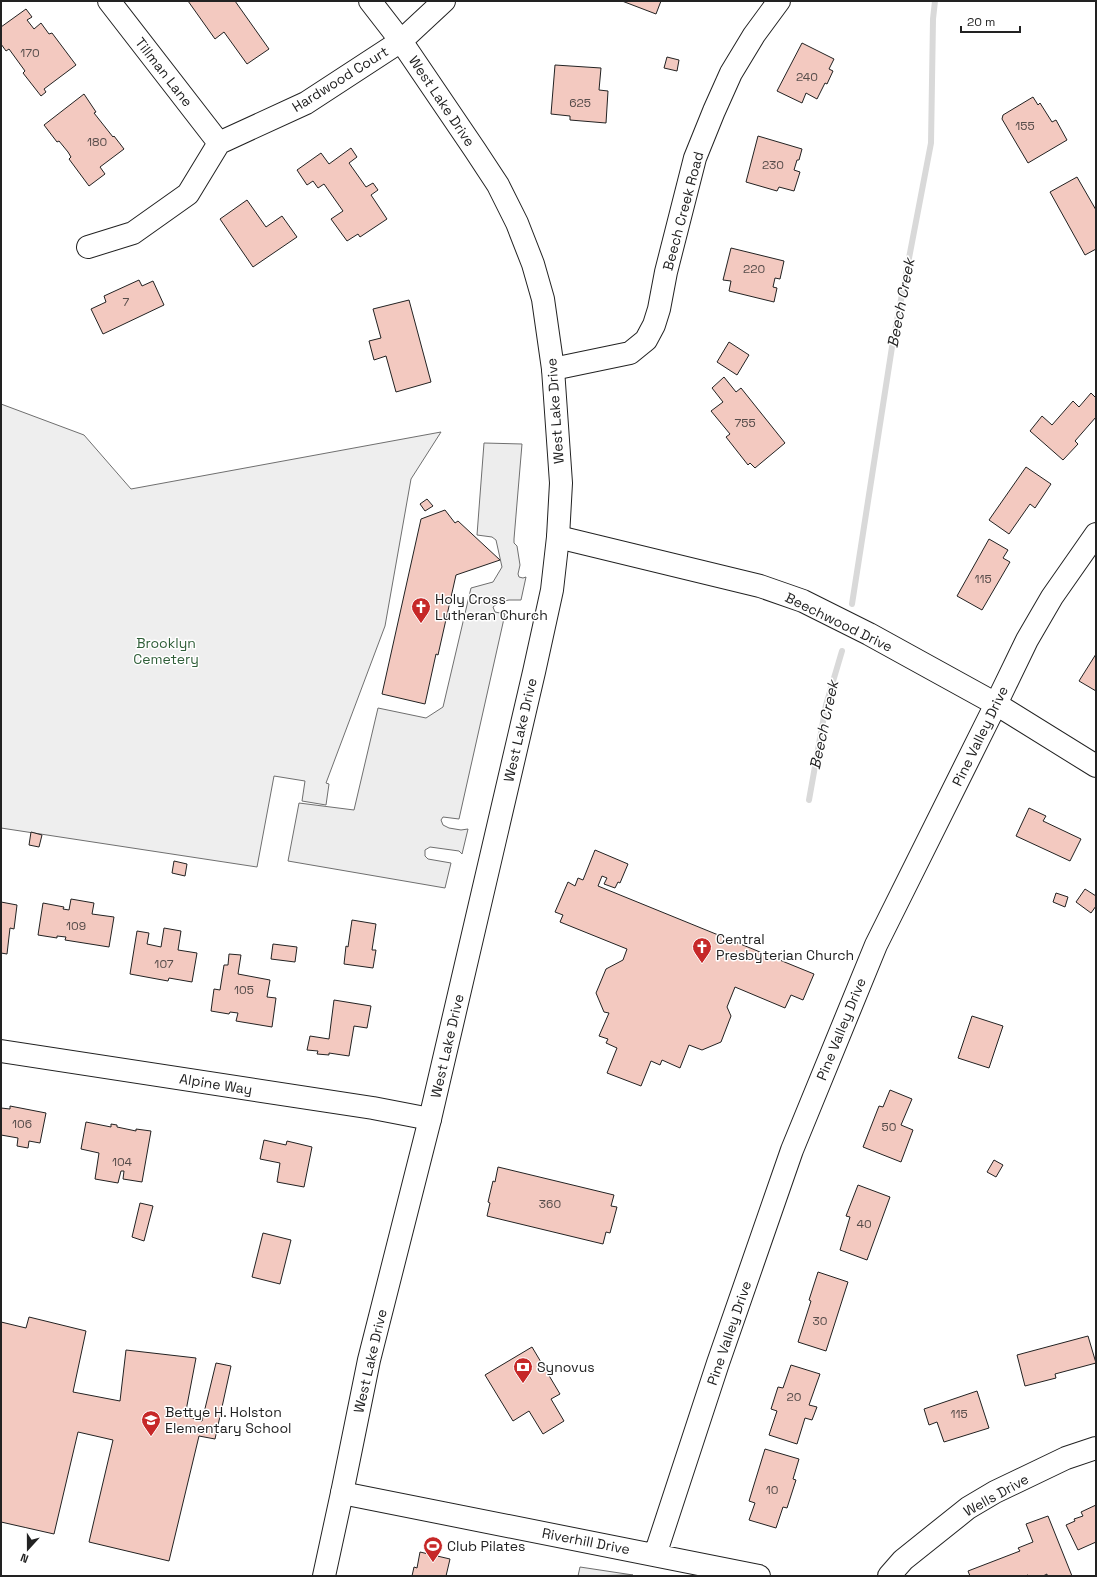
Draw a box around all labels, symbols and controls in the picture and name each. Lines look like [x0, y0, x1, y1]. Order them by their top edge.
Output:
scale bar [961, 8, 1020, 34]
text: 20 m [967, 14, 995, 30]
street label: Tillman Lane [131, 34, 197, 110]
street label: Hardwood Court [289, 42, 391, 116]
house number: 170 [20, 45, 40, 61]
street label: West Lake Drive [405, 52, 479, 150]
house number: 240 [796, 69, 818, 85]
house number: 625 [569, 95, 591, 111]
house number: 155 [1015, 118, 1035, 134]
house number: 180 [87, 134, 107, 150]
street label: Beech Creek Road [658, 150, 708, 272]
house number: 230 [762, 157, 784, 173]
water label: Beech Creek [883, 255, 919, 349]
house number: 220 [743, 261, 765, 277]
house number: 7 [123, 294, 130, 310]
street label: West Lake Drive [542, 358, 568, 464]
house number: 755 [734, 415, 756, 431]
house number: 115 [974, 571, 992, 587]
street label: Beechwood Drive [782, 588, 896, 656]
place label: Holy Cross Lutheran Church [435, 590, 548, 624]
church icon: Holy Cross Lutheran Church [410, 596, 432, 624]
park label: Brooklyn Cemetery [133, 634, 199, 668]
street label: West Lake Drive [499, 676, 541, 784]
water label: Beech Creek [805, 677, 843, 771]
street label: Pine Valley Drive [948, 683, 1012, 789]
house number: 109 [66, 918, 86, 934]
place label: Central Presbyterian Church [716, 930, 854, 964]
church icon: Central Presbyterian Church [691, 936, 713, 964]
house number: 107 [154, 956, 174, 972]
street label: Pine Valley Drive [812, 975, 870, 1083]
house number: 105 [234, 982, 254, 998]
street label: West Lake Drive [426, 992, 468, 1100]
street label: Alpine Way [178, 1069, 254, 1099]
house number: 106 [12, 1116, 32, 1132]
house number: 50 [882, 1119, 896, 1135]
house number: 104 [112, 1154, 133, 1170]
house number: 360 [539, 1196, 561, 1212]
house number: 40 [856, 1216, 872, 1232]
street label: Pine Valley Drive [703, 1278, 755, 1388]
street label: West Lake Drive [349, 1307, 391, 1415]
house number: 30 [813, 1313, 827, 1329]
bank icon: Synovus [512, 1356, 534, 1384]
place label: Synovus [537, 1358, 595, 1376]
house number: 20 [787, 1389, 801, 1405]
place label: Bettye H. Holston Elementary School [165, 1403, 291, 1437]
house number: 115 [950, 1406, 968, 1422]
school or university icon: Bettye H. Holston Elementary School [140, 1409, 162, 1437]
street label: Wells Drive [960, 1470, 1032, 1520]
house number: 10 [766, 1482, 778, 1498]
street label: Riverhill Drive [541, 1524, 631, 1558]
north arrow [8, 1529, 48, 1569]
sports icon: Club Pilates [422, 1535, 444, 1563]
place label: Club Pilates [447, 1537, 525, 1555]
text: N [18, 1550, 30, 1566]

